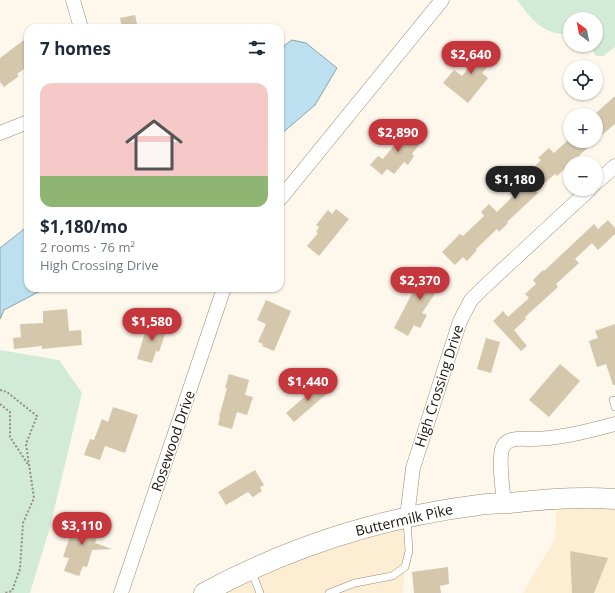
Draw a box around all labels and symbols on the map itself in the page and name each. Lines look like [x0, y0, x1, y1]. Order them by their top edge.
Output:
north arrow [563, 12, 603, 52]
pin: $2,640 [438, 41, 504, 75]
pin: $2,890 [365, 119, 431, 153]
pin: $1,180 [482, 166, 548, 200]
pin: $2,370 [387, 267, 453, 301]
pin: $1,580 [119, 308, 185, 342]
street label: High Crossing Drive [410, 322, 467, 449]
pin: $1,440 [275, 368, 341, 402]
street label: Rosewood Drive [146, 388, 199, 494]
street label: Buttermilk Pike [353, 499, 455, 540]
pin: $3,110 [49, 512, 115, 546]

